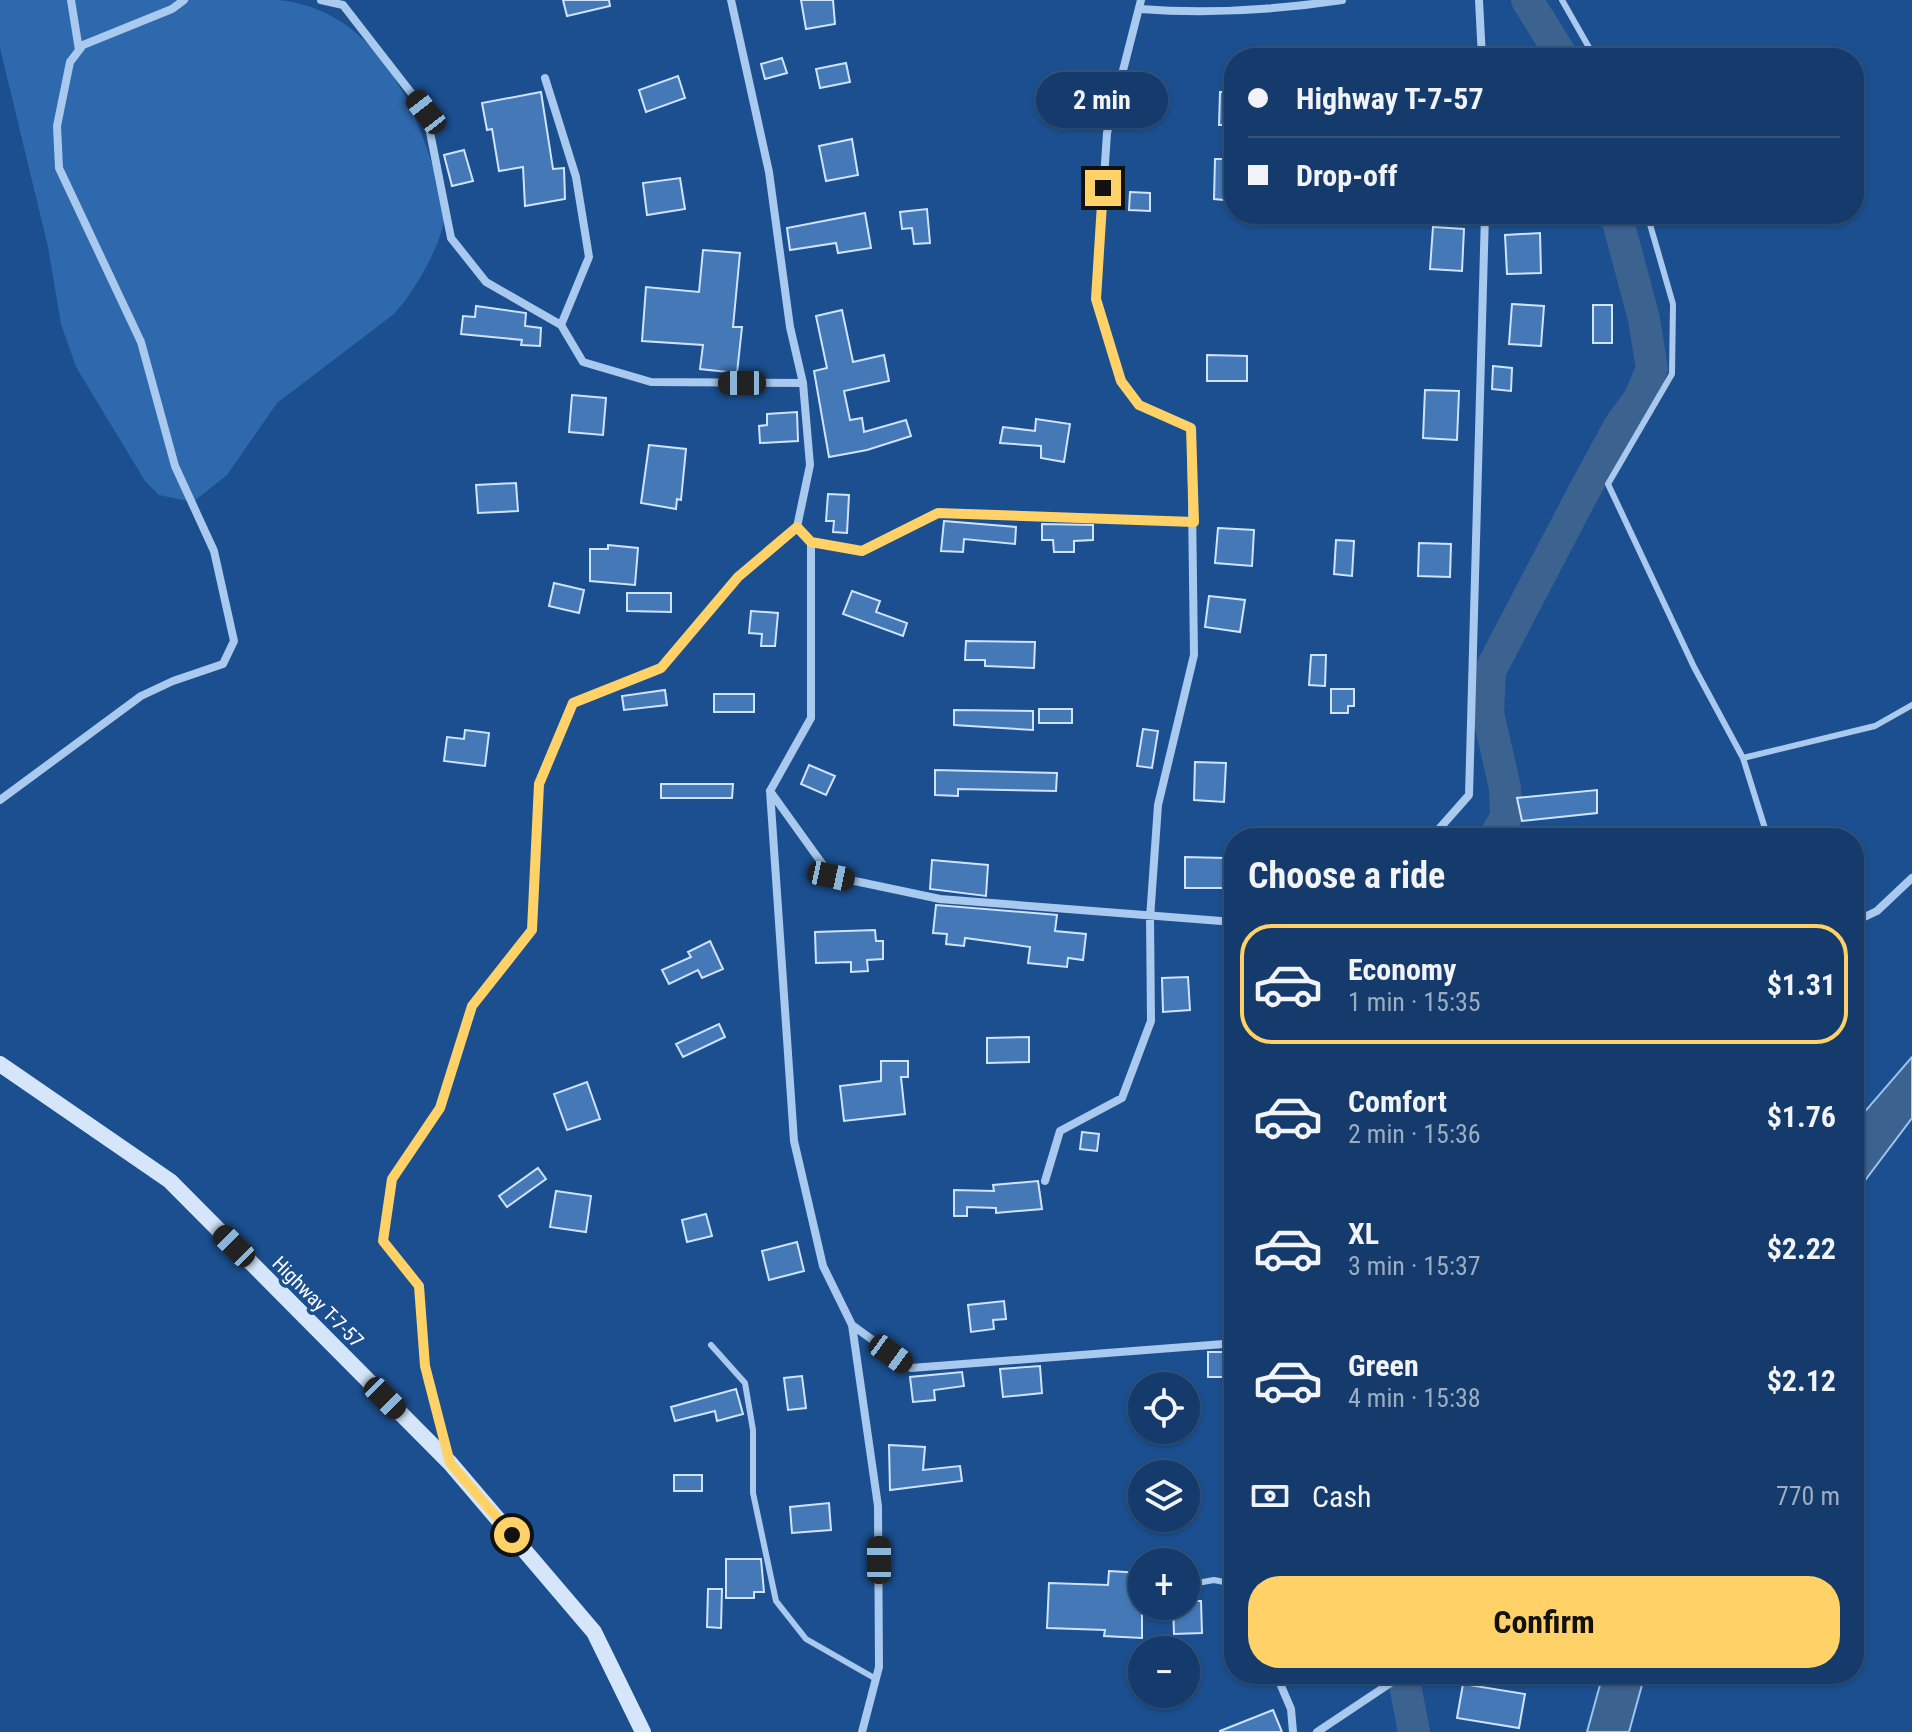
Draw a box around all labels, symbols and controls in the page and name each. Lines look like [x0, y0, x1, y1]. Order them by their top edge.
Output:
callout: 2 min [1037, 72, 1169, 128]
text: Highway T-7-57 [1296, 81, 1484, 116]
text: 2 min [1073, 85, 1131, 115]
car [402, 86, 450, 138]
text: Drop-off [1296, 158, 1398, 193]
route end [1085, 170, 1121, 206]
car [718, 371, 766, 395]
text: Choose a ride [1248, 855, 1445, 897]
car [805, 859, 857, 893]
icon: car [1252, 948, 1324, 1020]
text: Economy [1348, 952, 1456, 987]
text: $1.31 [1767, 967, 1836, 1002]
text: 1 min · 15:35 [1348, 987, 1481, 1017]
icon: car [1252, 1080, 1324, 1152]
text: Comfort [1348, 1084, 1447, 1119]
text: $1.76 [1767, 1099, 1836, 1134]
text: 2 min · 15:36 [1348, 1119, 1481, 1149]
icon: car [1252, 1212, 1324, 1284]
text: XL [1348, 1216, 1379, 1251]
car [209, 1221, 259, 1271]
text: $2.22 [1767, 1231, 1836, 1266]
street label: Highway T-7-57 [267, 1251, 369, 1353]
text: 3 min · 15:37 [1348, 1251, 1481, 1281]
car [865, 1330, 917, 1378]
icon: car [1252, 1344, 1324, 1416]
text: Green [1348, 1348, 1419, 1383]
text: $2.12 [1767, 1363, 1836, 1398]
map controls [1128, 1372, 1200, 1708]
button: locate [1128, 1372, 1200, 1444]
car [360, 1373, 410, 1423]
text: 4 min · 15:38 [1348, 1383, 1481, 1413]
button: layers [1128, 1460, 1200, 1532]
icon: cash [1248, 1474, 1292, 1518]
text: Cash [1312, 1479, 1372, 1514]
text: 770 m [1776, 1481, 1840, 1511]
route start [494, 1517, 530, 1553]
car [867, 1536, 891, 1584]
button: + [1128, 1548, 1200, 1620]
button: Confirm [1248, 1576, 1840, 1668]
button: − [1128, 1636, 1200, 1708]

